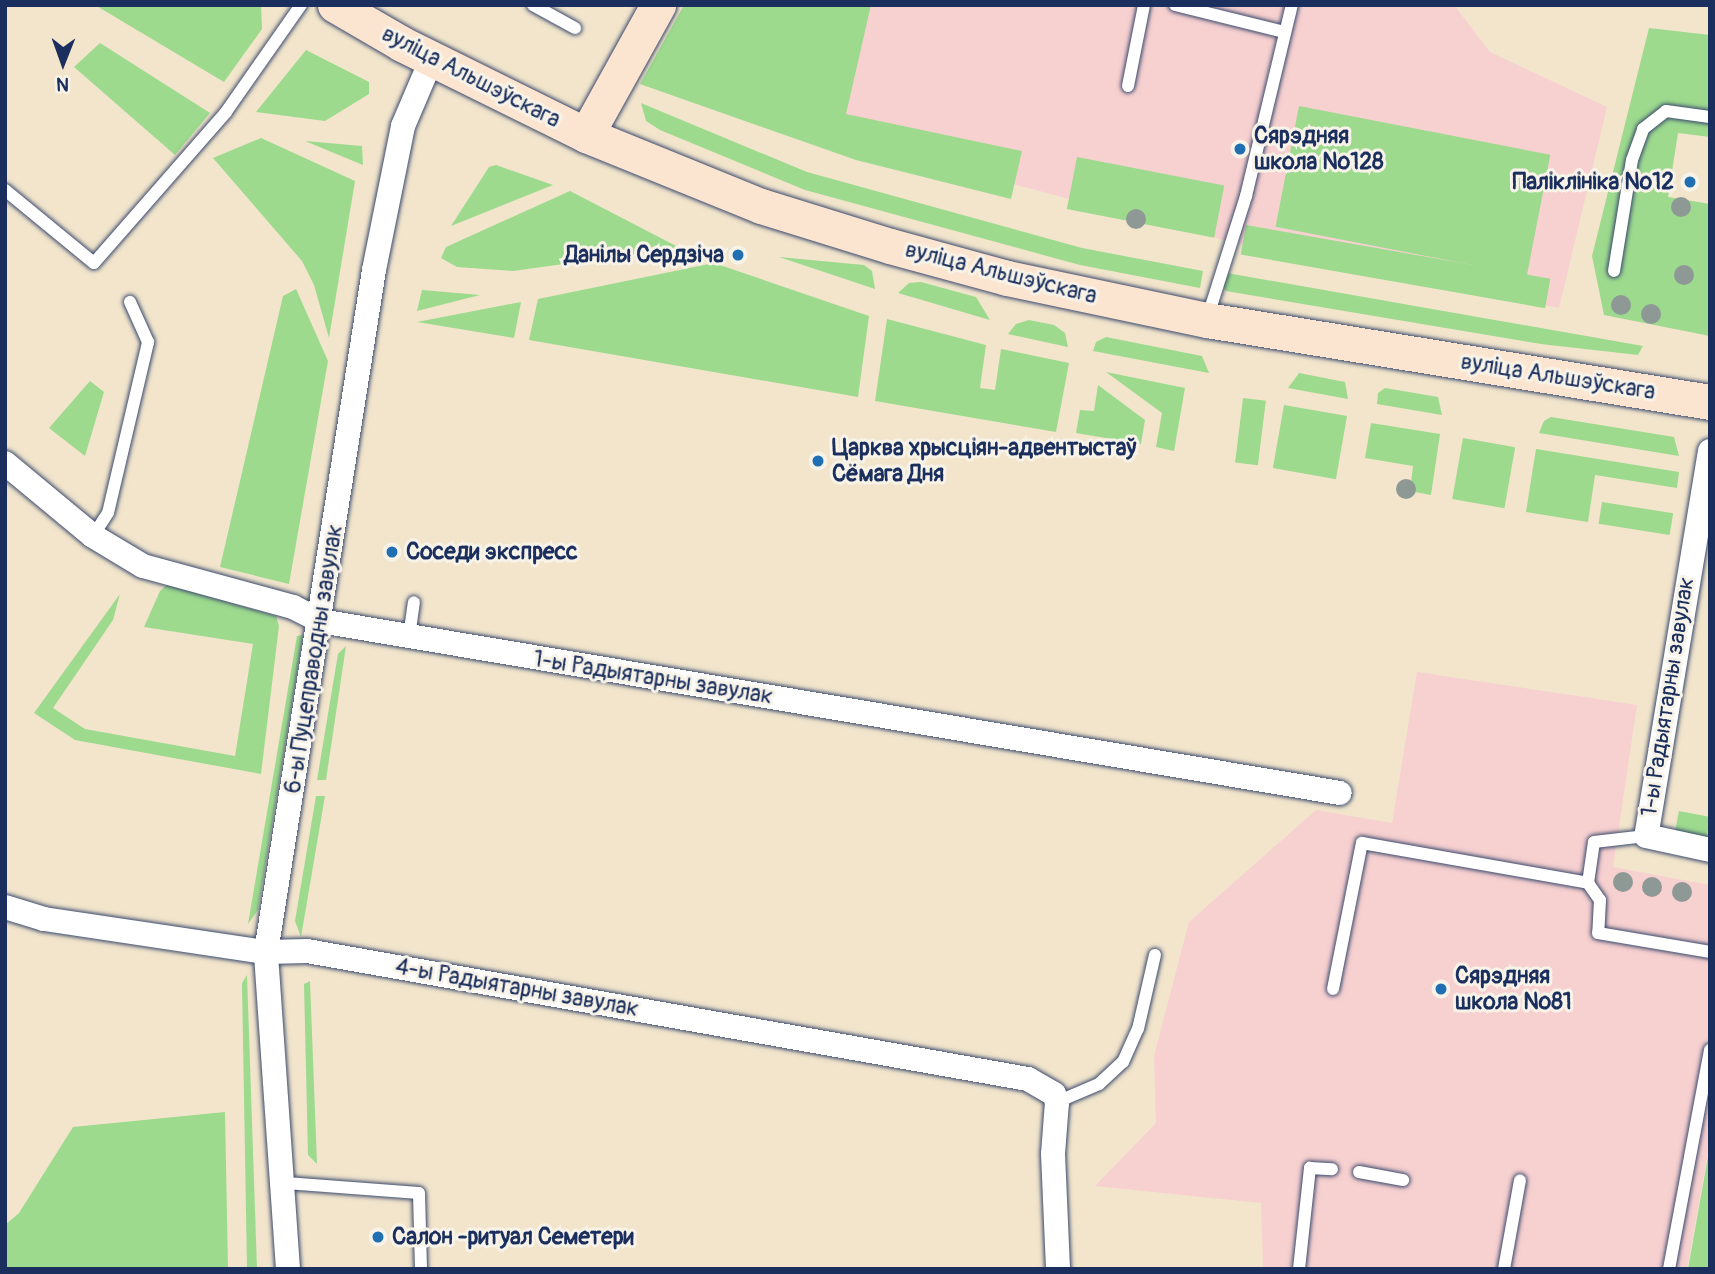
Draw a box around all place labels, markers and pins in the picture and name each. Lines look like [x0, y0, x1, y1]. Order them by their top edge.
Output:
place label: Сярэдняя школа №128 [1254, 122, 1384, 176]
marker: Сярэдняя школа №128 [1232, 141, 1248, 157]
place label: Паліклініка №12 [1512, 168, 1674, 196]
marker: Паліклініка №12 [1680, 172, 1700, 192]
place label: Данілы Сердзіча [564, 241, 724, 269]
marker: Данілы Сердзіча [730, 247, 746, 263]
place label: Царква хрысціян-адвентыстаў Сёмага Дня [832, 434, 1136, 488]
marker: Царква хрысціян-адвентыстаў Сёмага Дня [810, 453, 826, 469]
place label: Соседи экспресс [406, 538, 578, 566]
marker: Соседи экспресс [384, 544, 400, 560]
place label: Сярэдняя школа №81 [1455, 962, 1572, 1016]
marker: Сярэдняя школа №81 [1433, 981, 1449, 997]
place label: Салон -ритуал Семетери [392, 1223, 634, 1251]
marker: Салон -ритуал Семетери [370, 1229, 386, 1245]

